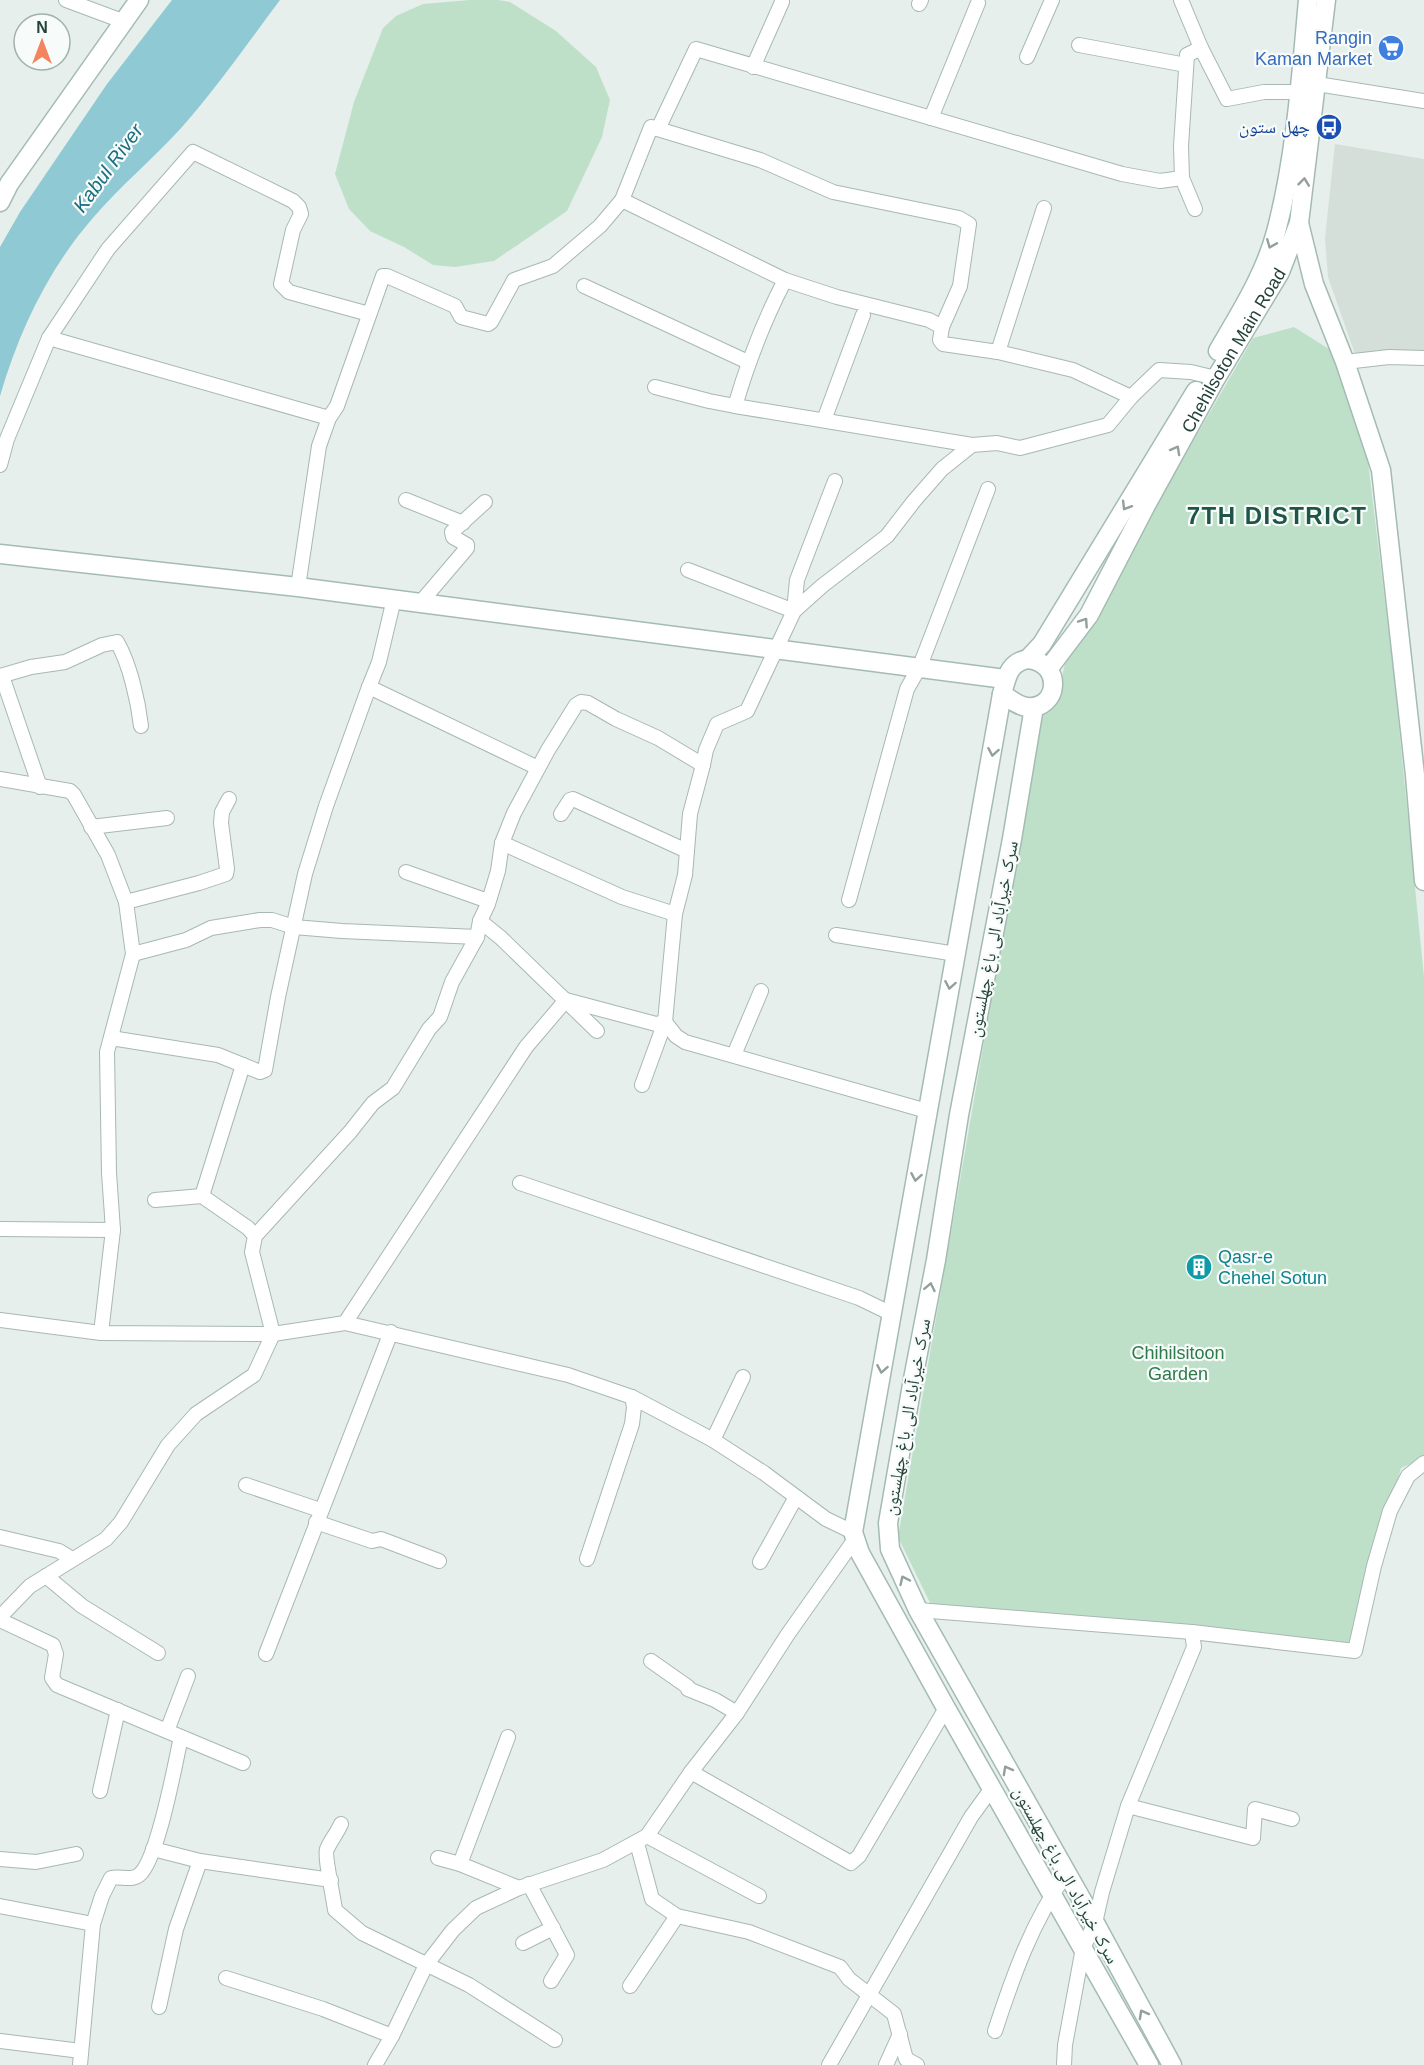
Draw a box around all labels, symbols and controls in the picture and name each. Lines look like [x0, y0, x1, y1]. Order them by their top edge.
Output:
north arrow [12, 12, 72, 72]
text: N [36, 19, 48, 36]
place label: Rangin Kaman Market [1255, 28, 1372, 69]
supermarket icon: Rangin Kaman Market [1376, 33, 1406, 63]
bus stop icon: چهل ستون [1314, 112, 1344, 142]
place label: چهل ستون [1239, 117, 1310, 138]
water label: Kabul River [69, 119, 148, 216]
one-way arrow [1298, 177, 1310, 187]
one-way arrow [1266, 238, 1278, 249]
street label: Chehilsoton Main Road [1178, 265, 1290, 436]
one-way arrow [1169, 446, 1180, 456]
one-way arrow [1121, 500, 1133, 510]
district label: 7TH DISTRICT [1187, 502, 1367, 529]
one-way arrow [1077, 617, 1088, 628]
one-way arrow [987, 747, 1000, 757]
street label: سرک خیرآباد الی باغ چهلستون [964, 839, 1023, 1039]
one-way arrow [944, 980, 957, 990]
one-way arrow [910, 1172, 922, 1182]
place label: Qasr-e Chehel Sotun [1218, 1247, 1327, 1288]
building icon: Qasr-e Chehel Sotun [1184, 1252, 1214, 1282]
one-way arrow [923, 1283, 936, 1293]
street label: سرک خیرآباد الی باغ چهلستون [880, 1317, 935, 1517]
park label: Chihilsitoon Garden [1131, 1343, 1225, 1384]
one-way arrow [876, 1364, 889, 1374]
one-way arrow [900, 1576, 912, 1587]
one-way arrow [1003, 1766, 1015, 1776]
street label: سرک خیرآباد الی باغ چهلستون [1008, 1783, 1123, 1968]
one-way arrow [1139, 2010, 1150, 2020]

